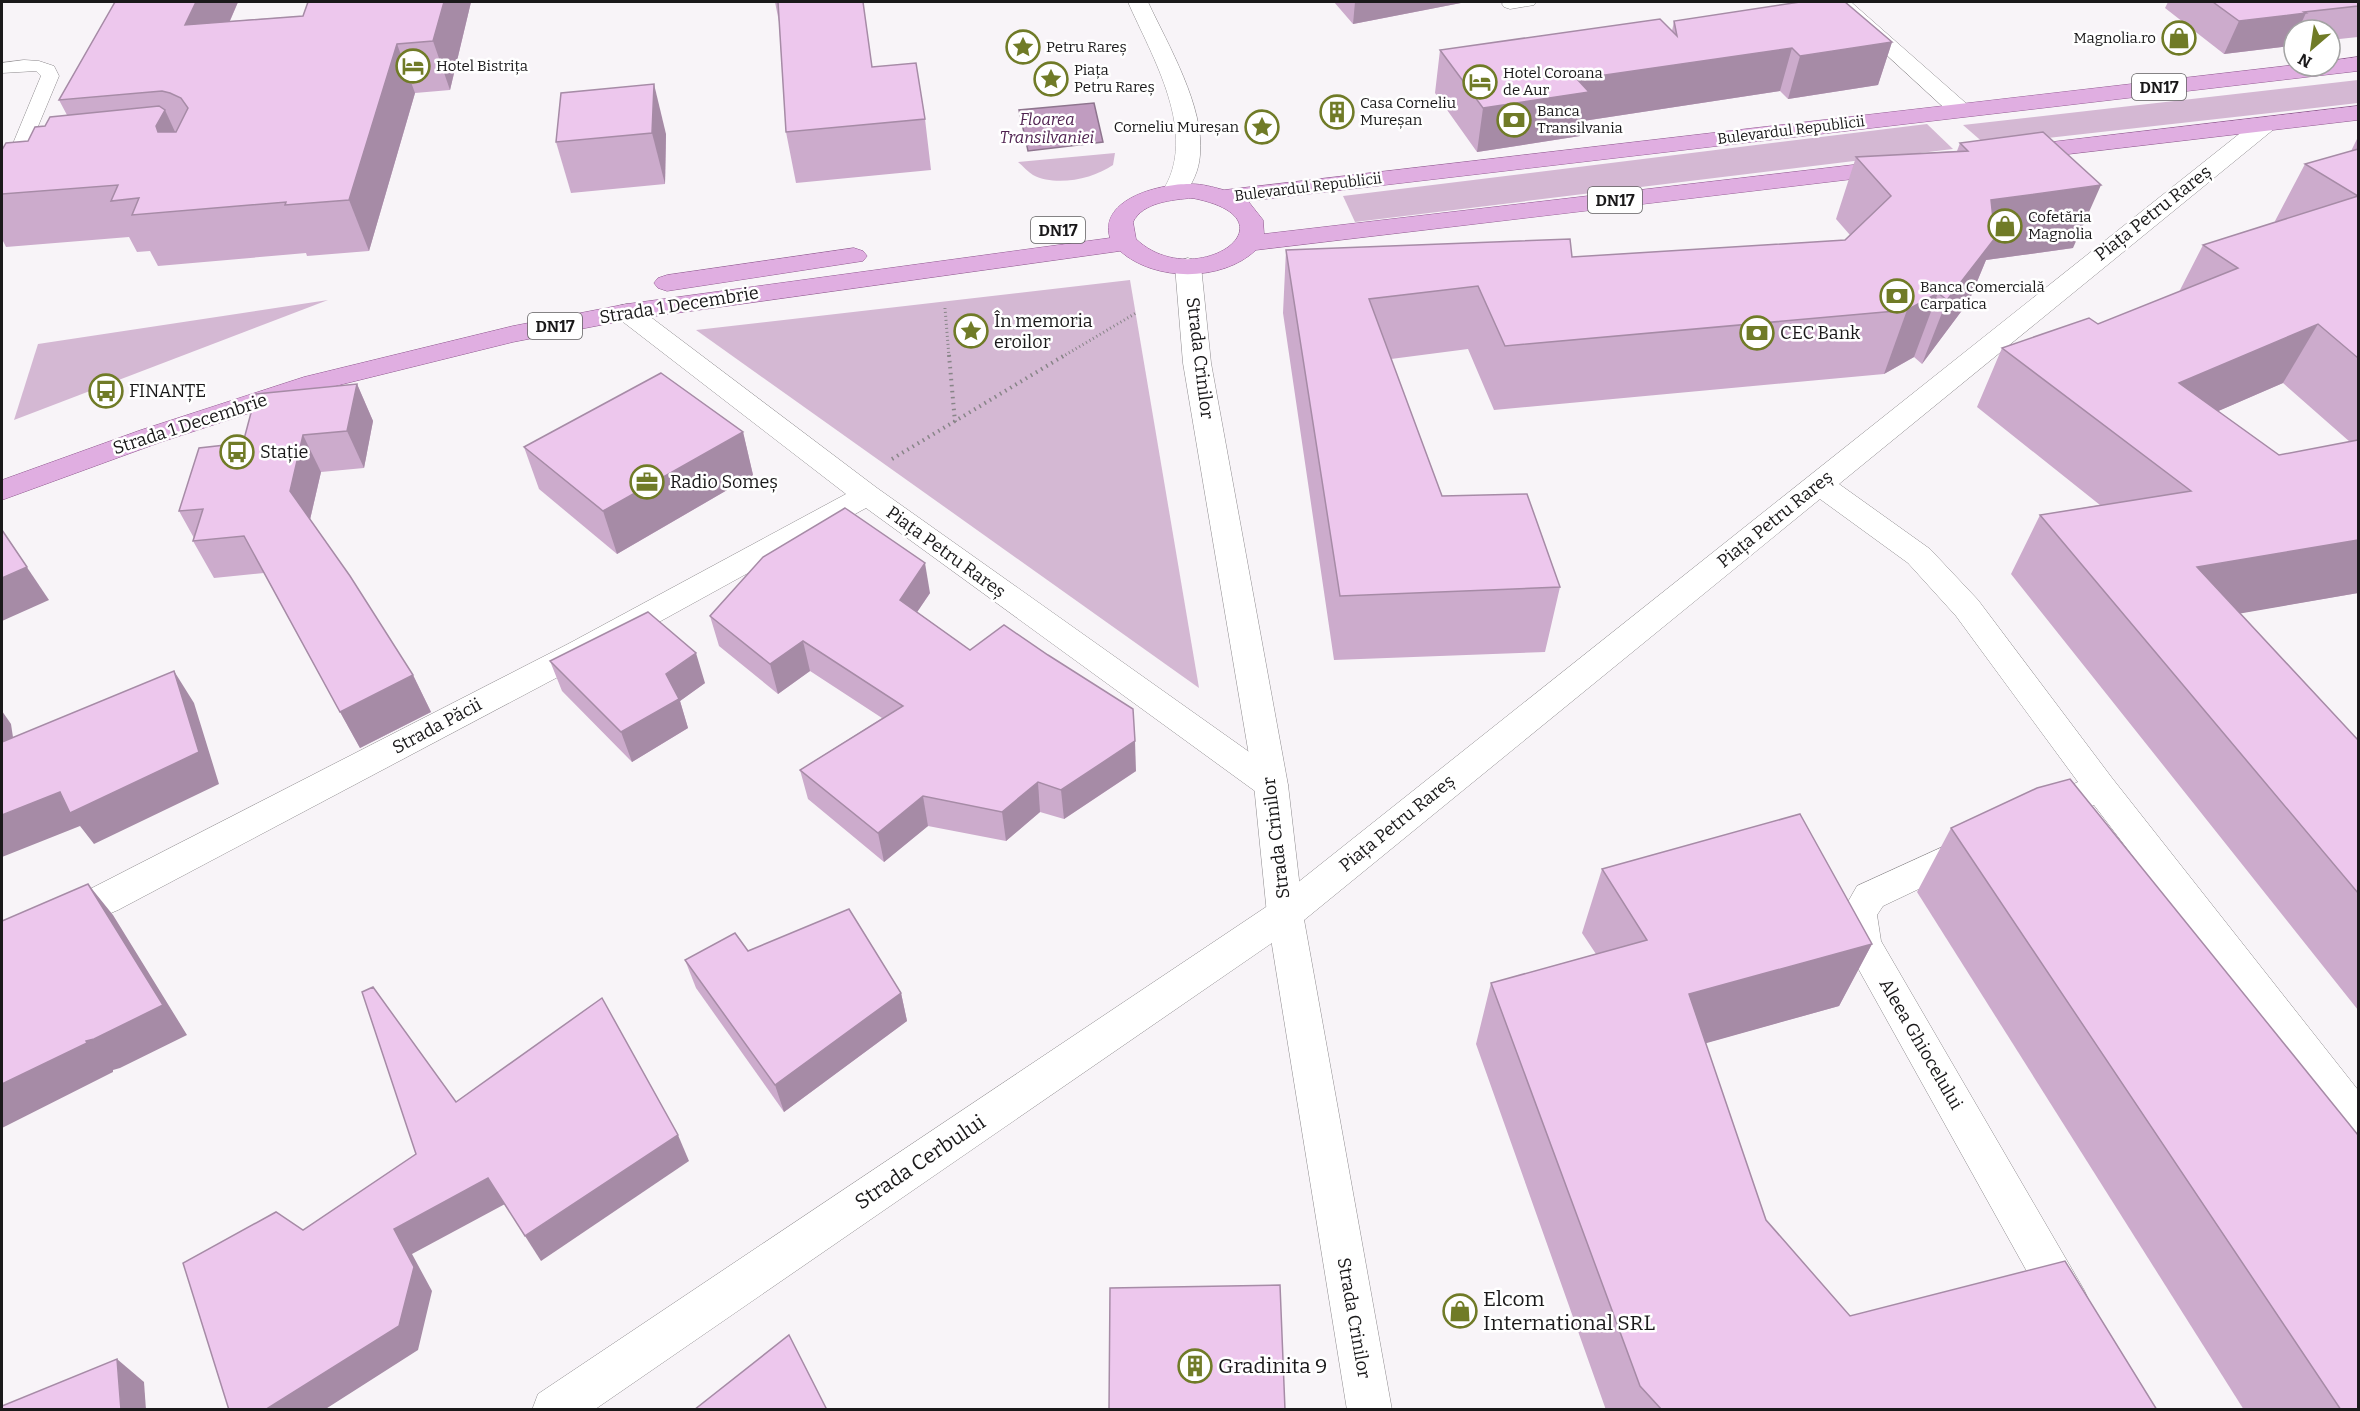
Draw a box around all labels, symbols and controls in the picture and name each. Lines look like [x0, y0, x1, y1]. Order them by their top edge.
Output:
north arrow [2282, 18, 2342, 78]
shop icon: Magnolia.ro [2161, 20, 2197, 56]
place icon: Petru Rareș [1005, 29, 1041, 65]
place label: Magnolia.ro [2073, 29, 2156, 47]
place label: Petru Rareș [1046, 38, 1127, 57]
hotel icon: Hotel Bistrița [395, 48, 431, 84]
text: N [2295, 49, 2315, 72]
place label: Hotel Bistrița [436, 57, 528, 76]
place icon: Piața Petru Rareș [1033, 61, 1069, 97]
place label: Piața Petru Rareș [1074, 61, 1155, 97]
hotel icon: Hotel Coroana de Aur [1462, 64, 1498, 100]
place label: Hotel Coroana de Aur [1503, 64, 1603, 99]
road number: DN17 [2132, 74, 2186, 100]
building icon: Casa Corneliu Mureșan [1319, 94, 1355, 130]
place label: Casa Corneliu Mureșan [1360, 94, 1456, 130]
bank icon: Banca Transilvania [1496, 102, 1532, 138]
place label: Banca Transilvania [1537, 102, 1623, 137]
place icon: Corneliu Mureșan [1244, 109, 1280, 145]
water label: Floarea Transilvaniei [1000, 110, 1095, 147]
street label: Bulevardul Republicii [1716, 112, 1866, 148]
place label: Corneliu Mureșan [1114, 118, 1240, 137]
street label: Piața Petru Rareș [2090, 161, 2216, 265]
street label: Bulevardul Republicii [1233, 169, 1383, 205]
road number: DN17 [1588, 187, 1642, 213]
shop icon: Cofetăria Magnolia [1987, 208, 2023, 244]
place label: Cofetăria Magnolia [2028, 208, 2092, 243]
road number: DN17 [1031, 217, 1085, 243]
bank icon: Banca Comercială Carpatica [1879, 278, 1915, 314]
place label: Banca Comercială Carpatica [1920, 278, 2045, 313]
street label: Strada 1 Decembrie [598, 282, 760, 328]
street label: Strada Crinilor [1182, 296, 1218, 420]
place label: În memoria eroilor [994, 310, 1093, 353]
road number: DN17 [528, 313, 582, 339]
place icon: În memoria eroilor [953, 313, 989, 349]
bank icon: CEC Bank [1739, 315, 1775, 351]
place label: CEC Bank [1780, 322, 1861, 344]
bus stop icon: FINANȚE [88, 373, 124, 409]
place label: FINANȚE [129, 380, 206, 403]
street label: Strada 1 Decembrie [110, 389, 270, 459]
bus stop icon: Stație [219, 434, 255, 470]
place label: Stație [260, 441, 308, 463]
office icon: Radio Someș [629, 464, 665, 500]
street label: Piața Petru Rareș [1713, 466, 1837, 572]
place label: Radio Someș [670, 471, 778, 493]
street label: Piața Petru Rareș [882, 501, 1010, 603]
street label: Strada Păcii [389, 693, 485, 759]
street label: Piața Petru Rareș [1335, 770, 1459, 876]
street label: Strada Crinilor [1258, 776, 1294, 900]
street label: Aleea Ghiocelului [1875, 975, 1967, 1113]
street label: Strada Cerbului [850, 1109, 990, 1215]
street label: Strada Crinilor [1333, 1256, 1375, 1380]
place label: Elcom International SRL [1483, 1286, 1655, 1336]
shop icon: Elcom International SRL [1442, 1293, 1478, 1329]
building icon: Gradinita 9 [1177, 1348, 1213, 1384]
place label: Gradinita 9 [1218, 1353, 1327, 1379]

